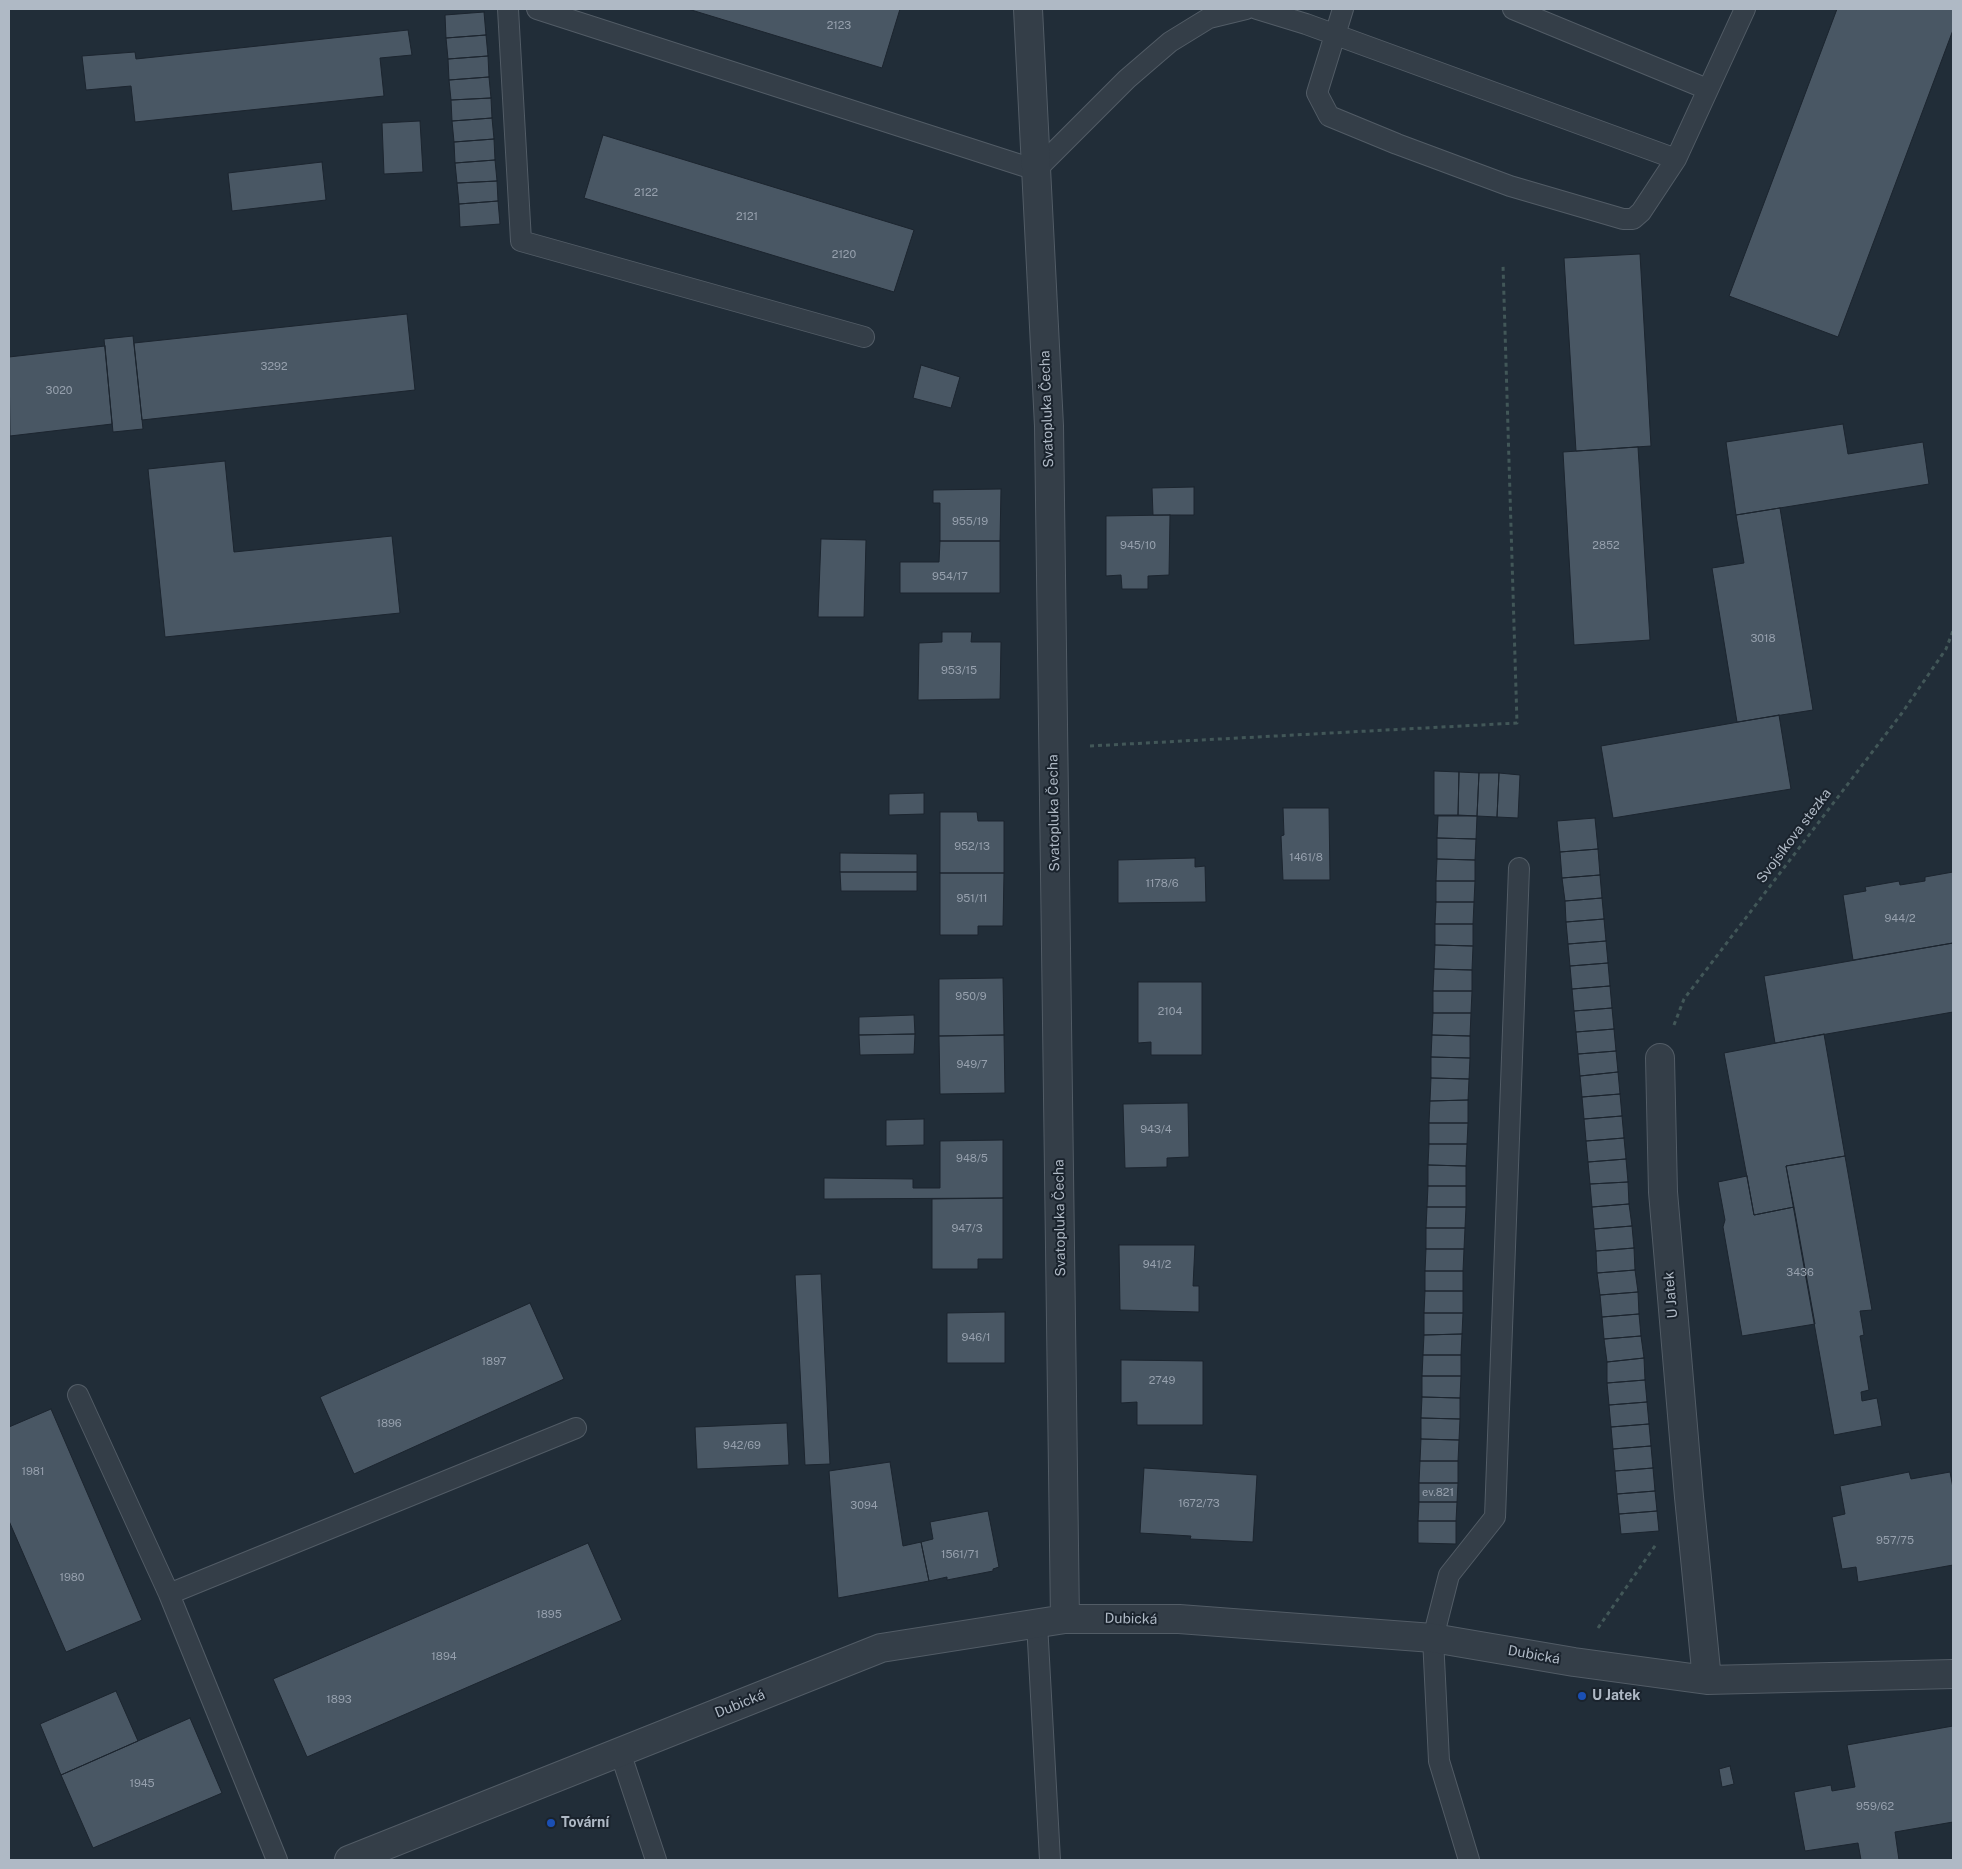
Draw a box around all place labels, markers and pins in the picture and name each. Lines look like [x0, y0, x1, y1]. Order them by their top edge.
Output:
place label: U Jatek [1592, 1688, 1640, 1704]
marker: U Jatek [1576, 1690, 1588, 1702]
place label: Tovární [561, 1815, 609, 1831]
marker: Tovární [545, 1817, 557, 1829]

